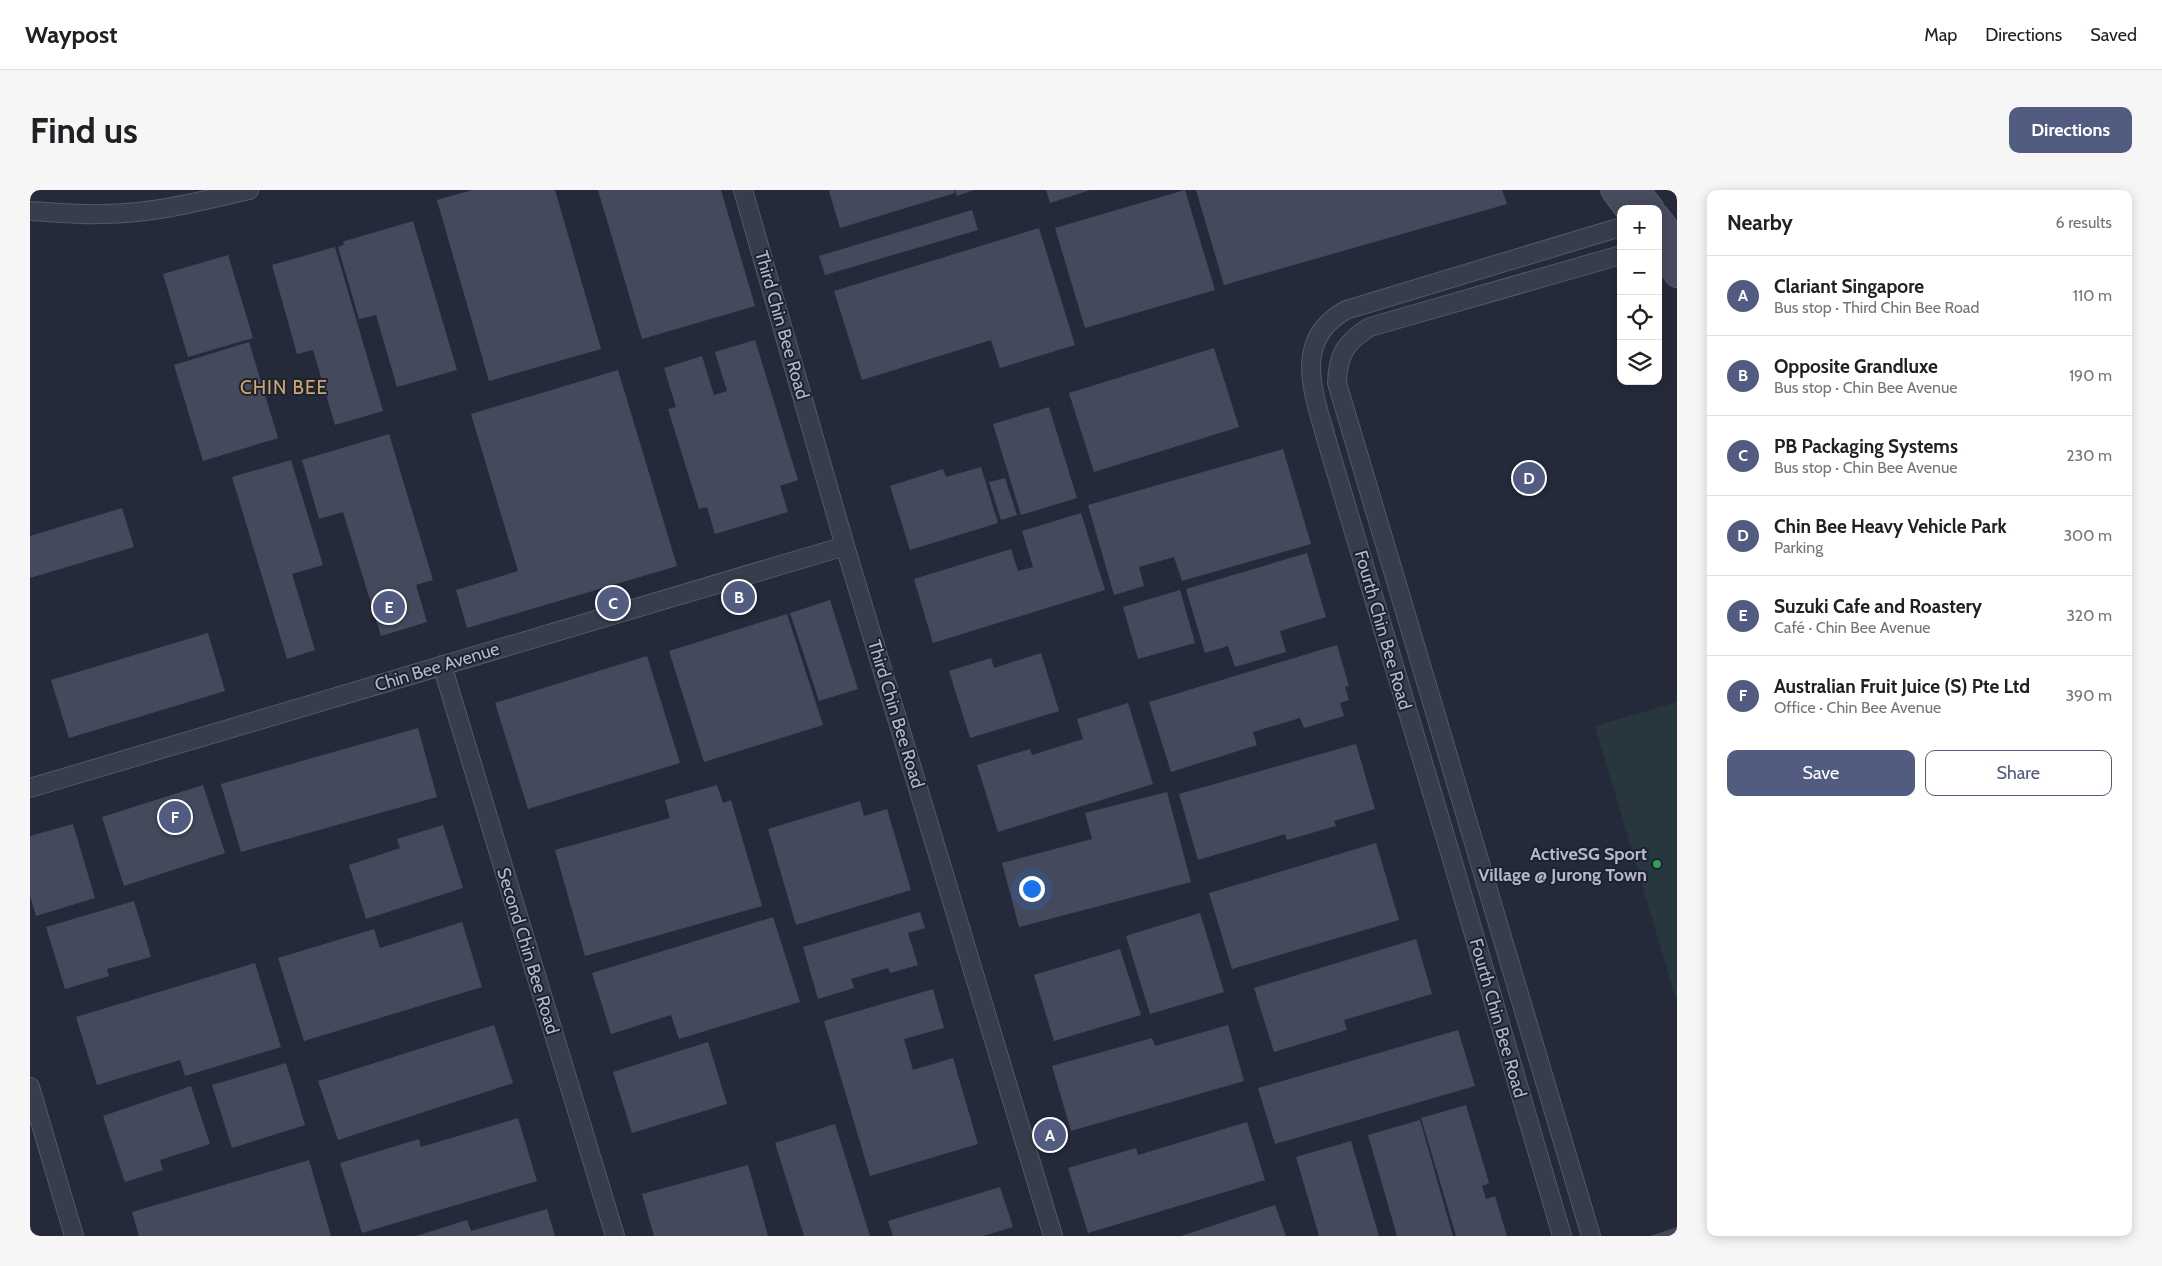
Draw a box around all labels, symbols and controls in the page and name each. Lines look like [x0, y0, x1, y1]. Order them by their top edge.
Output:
text: Waypost [25, 20, 117, 49]
text: Map [1924, 24, 1957, 46]
text: Directions [1985, 24, 2062, 46]
text: Saved [2090, 24, 2137, 46]
button: Directions [2009, 107, 2132, 153]
text: Find us [30, 109, 138, 152]
map controls [1617, 205, 1662, 385]
button: + [1617, 205, 1662, 250]
text: Nearby [1727, 210, 1793, 235]
text: 6 results [2056, 213, 2112, 232]
street label: Third Chin Bee Road [750, 248, 814, 402]
button: − [1617, 250, 1662, 295]
text: Clariant Singapore [1774, 275, 1924, 298]
text: A [1738, 286, 1748, 305]
text: 110 m [2073, 286, 2112, 305]
button: locate [1617, 295, 1662, 340]
text: Bus stop · Third Chin Bee Road [1774, 298, 1979, 317]
button: layers [1617, 340, 1662, 385]
text: Opposite Grandluxe [1774, 355, 1938, 378]
text: B [1738, 366, 1748, 385]
text: 190 m [2069, 366, 2112, 385]
district label: CHIN BEE [240, 376, 328, 399]
text: Bus stop · Chin Bee Avenue [1774, 378, 1958, 397]
text: PB Packaging Systems [1774, 435, 1958, 458]
text: C [1738, 446, 1748, 465]
text: 230 m [2066, 446, 2112, 465]
text: Bus stop · Chin Bee Avenue [1774, 458, 1958, 477]
pin: D [1513, 459, 1545, 497]
text: Chin Bee Heavy Vehicle Park [1774, 515, 2007, 538]
text: D [1737, 526, 1749, 545]
text: 300 m [2063, 526, 2112, 545]
text: Parking [1774, 538, 1823, 557]
street label: Fourth Chin Bee Road [1350, 548, 1416, 712]
pin: B [723, 578, 755, 616]
pin: C [597, 584, 629, 622]
pin: E [373, 588, 405, 626]
text: Suzuki Cafe and Roastery [1774, 595, 1982, 618]
text: E [1738, 606, 1748, 625]
text: 320 m [2066, 606, 2112, 625]
text: Café · Chin Bee Avenue [1774, 618, 1931, 637]
street label: Third Chin Bee Road [863, 637, 929, 791]
street label: Chin Bee Avenue [372, 638, 502, 696]
text: Australian Fruit Juice (S) Pte Ltd [1774, 675, 2030, 698]
text: F [1739, 686, 1747, 705]
text: 390 m [2065, 686, 2112, 705]
text: Office · Chin Bee Avenue [1774, 698, 1941, 717]
button: Save [1727, 750, 1915, 796]
button: Share [1925, 750, 2112, 796]
pin: F [159, 798, 191, 836]
place label: ActiveSG Sport Village @ Jurong Town [1478, 843, 1647, 886]
marker: ActiveSG Sport Village @ Jurong Town [1651, 858, 1663, 870]
street label: Second Chin Bee Road [492, 865, 564, 1037]
your location [1019, 876, 1045, 902]
street label: Fourth Chin Bee Road [1465, 936, 1531, 1100]
pin: A [1034, 1116, 1066, 1154]

